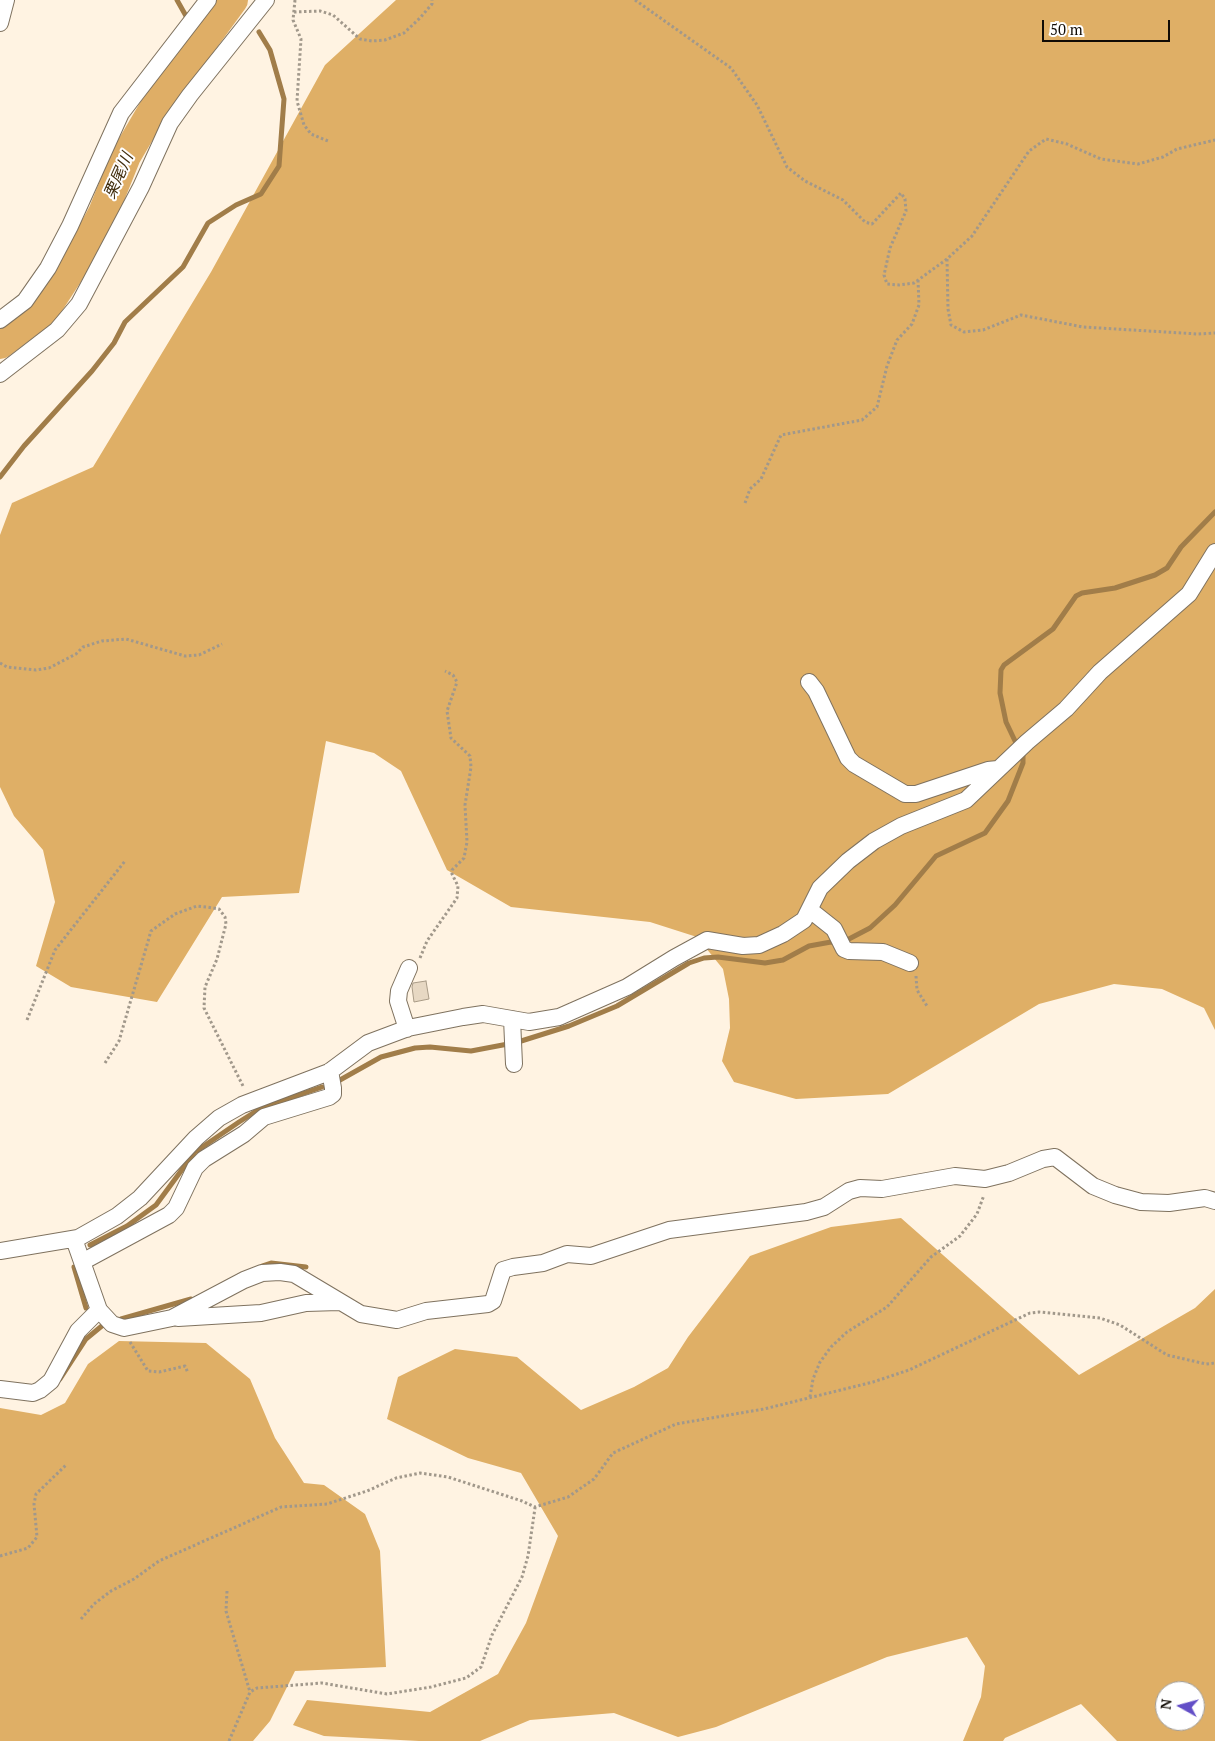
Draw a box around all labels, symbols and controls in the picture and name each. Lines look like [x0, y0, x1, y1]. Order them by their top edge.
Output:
scale bar [1045, 10, 1172, 42]
text: 50 m [1050, 19, 1083, 39]
water label: 栗尾川 [100, 150, 138, 202]
north arrow [1155, 1681, 1205, 1731]
text: N [1156, 1698, 1176, 1711]

